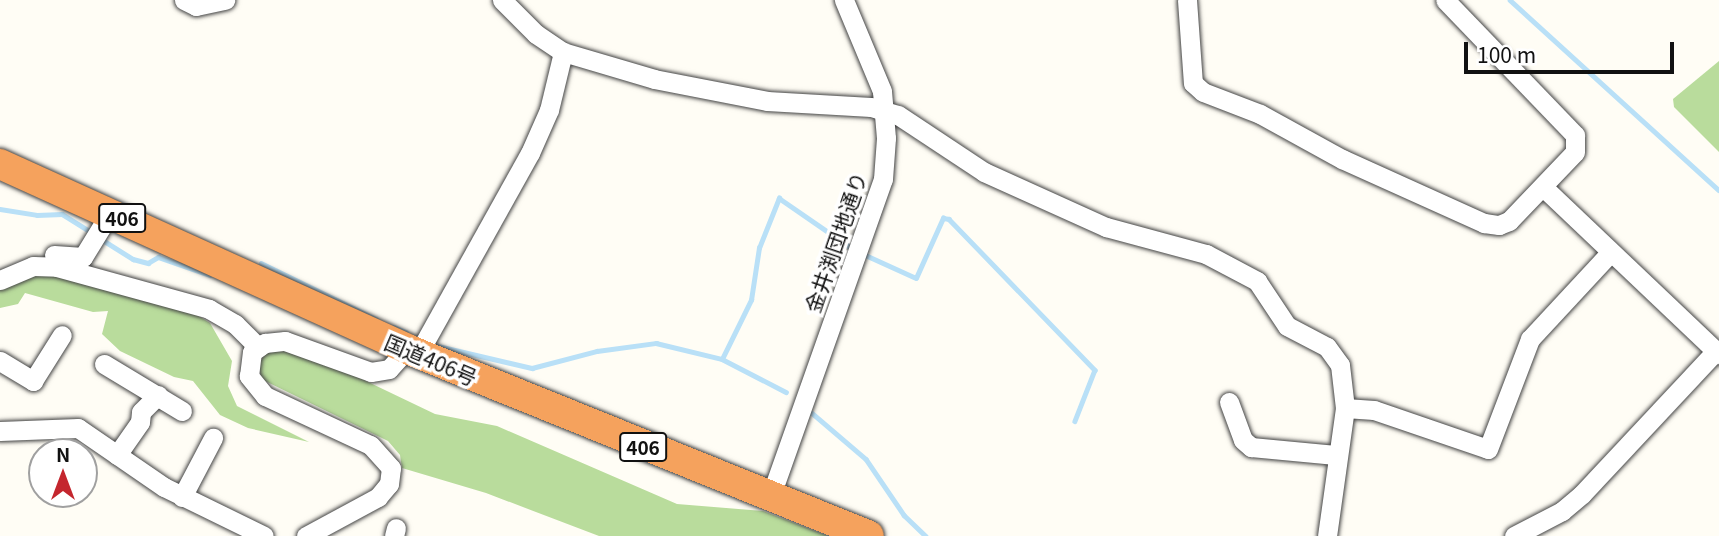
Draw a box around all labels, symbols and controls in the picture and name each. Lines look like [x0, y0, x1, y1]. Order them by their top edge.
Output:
scale bar [1467, 28, 1677, 72]
text: 100 m [1477, 39, 1536, 69]
street label: 金井渕団地通り [799, 168, 871, 316]
road number: 406 [97, 202, 146, 233]
street label: 国道406号 [381, 328, 481, 390]
road number: 406 [618, 432, 668, 462]
north arrow [28, 438, 98, 508]
text: N [56, 440, 70, 467]

